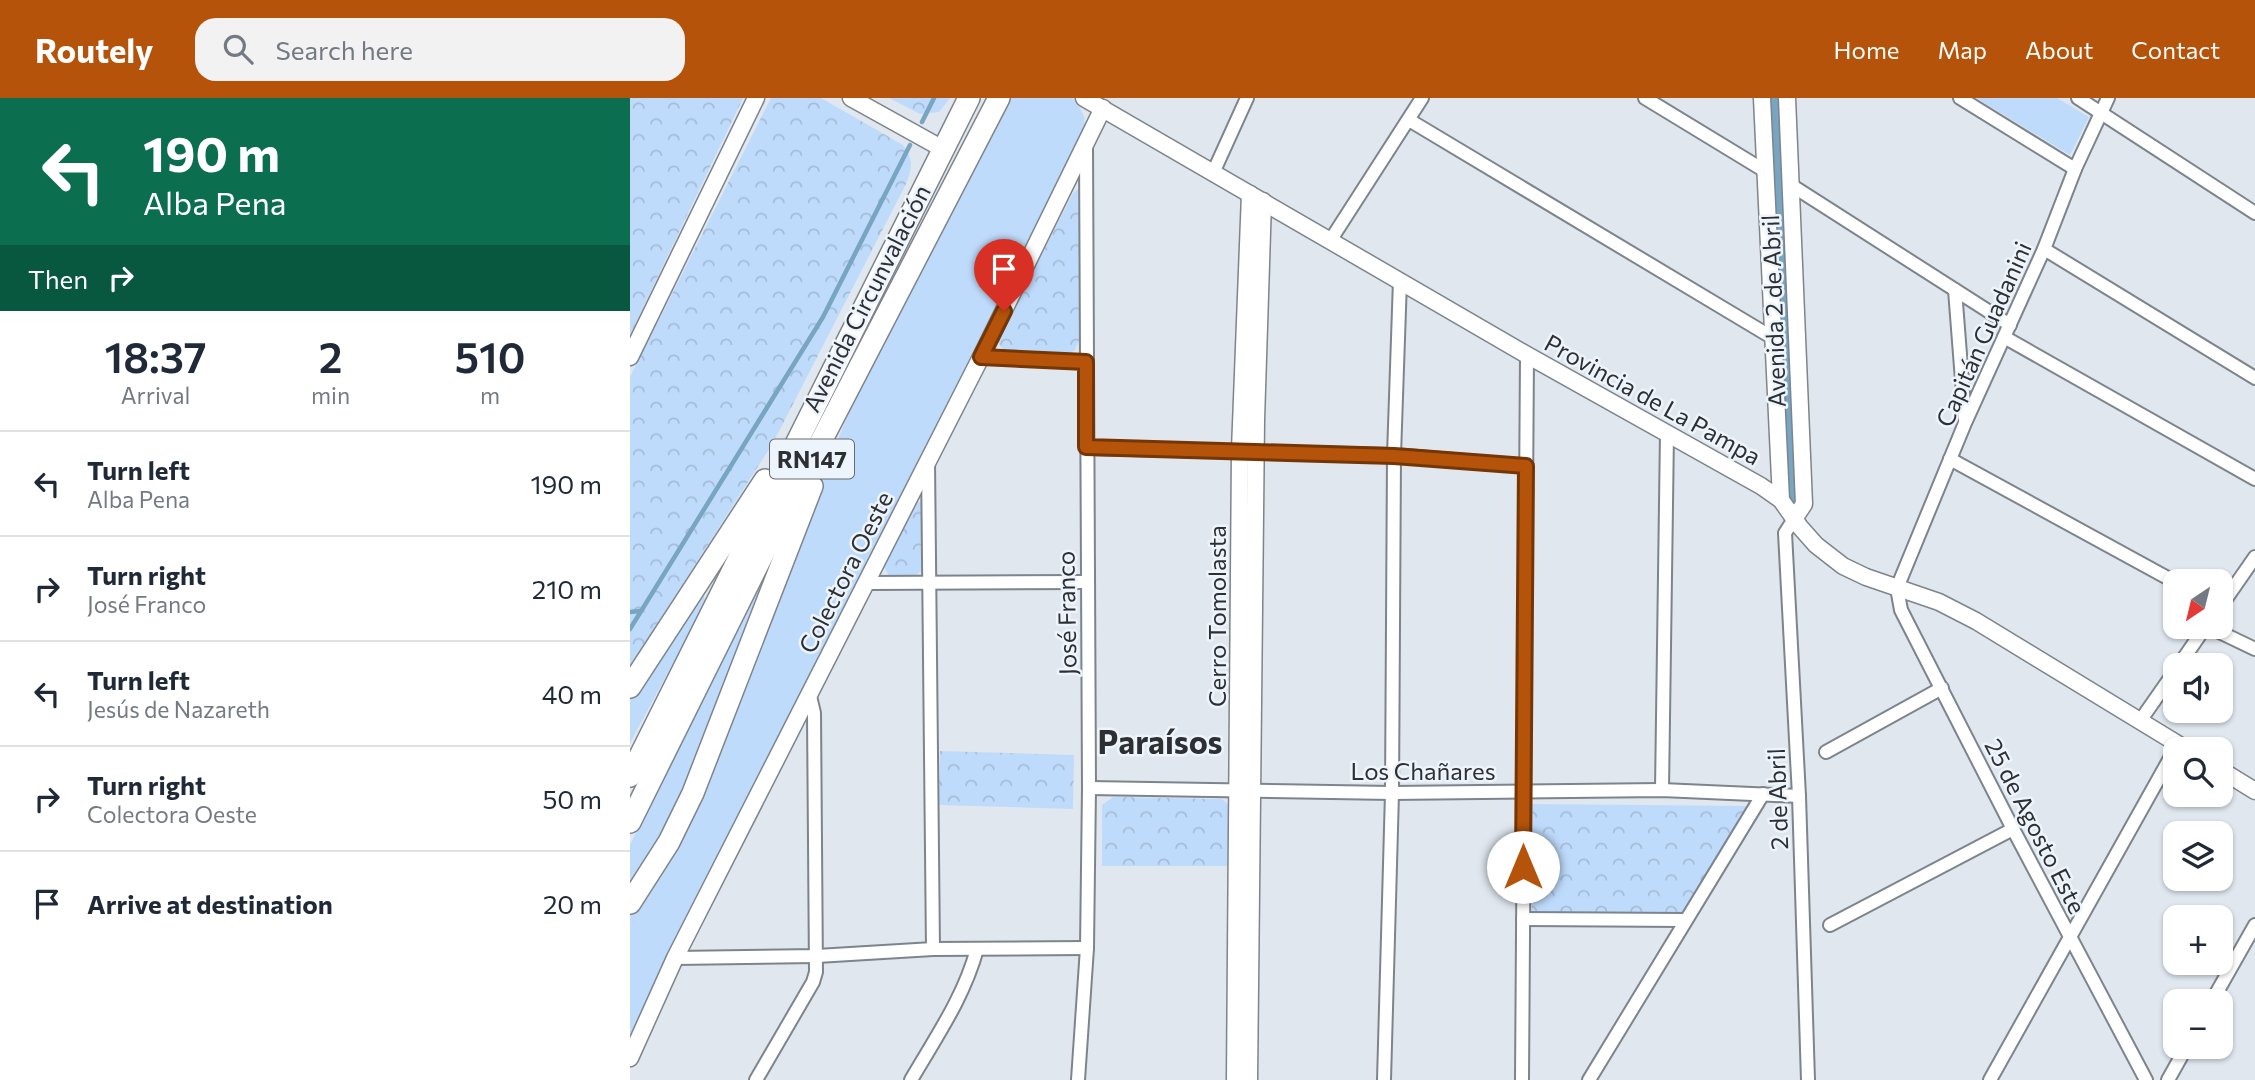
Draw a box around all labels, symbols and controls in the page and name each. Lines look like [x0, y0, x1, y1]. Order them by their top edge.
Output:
search box [195, 18, 685, 81]
text: Routely [35, 29, 153, 70]
icon: search [219, 30, 257, 68]
text: Search here [275, 34, 413, 65]
text: Home [1834, 35, 1900, 64]
text: Map [1938, 35, 1987, 64]
text: About [2025, 35, 2093, 64]
text: Contact [2131, 35, 2220, 64]
text: 190 m [143, 122, 280, 182]
icon: left [28, 126, 119, 217]
street label: Avenida Circunvalación [796, 180, 936, 416]
text: Alba Pena [143, 182, 286, 222]
street label: Avenida 2 de Abril [1755, 214, 1791, 408]
street label: Capitán Guadanini [1929, 237, 2037, 431]
pin [974, 239, 1034, 311]
icon: arrive [985, 250, 1023, 288]
icon: right [102, 259, 140, 297]
text: Then [28, 263, 88, 294]
street label: Provincia de La Pampa [1540, 327, 1766, 471]
text: 18:37 [105, 330, 206, 382]
text: 2 [319, 330, 342, 382]
text: 510 [455, 330, 525, 382]
text: Arrival [121, 381, 190, 409]
text: min [311, 381, 350, 409]
text: m [480, 381, 500, 409]
road number: RN147 [770, 440, 854, 478]
text: Turn left [87, 454, 190, 485]
icon: left [28, 465, 66, 503]
text: 190 m [530, 468, 602, 499]
text: Alba Pena [87, 485, 190, 513]
street label: Colectora Oeste [792, 486, 898, 658]
street label: Cerro Tomolasta [1202, 525, 1231, 707]
street label: José Franco [1050, 550, 1082, 676]
text: Turn right [87, 559, 206, 590]
north arrow [2163, 569, 2233, 639]
map controls [2163, 569, 2233, 1059]
icon: right [28, 570, 66, 608]
text: 210 m [532, 573, 602, 604]
text: José Franco [87, 590, 206, 618]
button: sound [2163, 653, 2233, 723]
text: Turn left [87, 664, 190, 695]
icon: left [28, 675, 66, 713]
text: 40 m [542, 678, 602, 709]
text: Jesús de Nazareth [87, 695, 270, 723]
district label: Paraísos [1098, 721, 1222, 761]
street label: 25 de Agosto Este [1979, 734, 2093, 918]
button: search [2163, 737, 2233, 807]
street label: 2 de Abril [1761, 748, 1793, 850]
street label: Los Chañares [1350, 756, 1496, 785]
text: Turn right [87, 769, 206, 800]
icon: right [28, 780, 66, 818]
text: 50 m [542, 783, 602, 814]
text: Colectora Oeste [87, 800, 257, 828]
button: layers [2163, 821, 2233, 891]
position arrow [1486, 830, 1560, 904]
icon: arrive [28, 885, 66, 923]
text: Arrive at destination [87, 888, 333, 919]
text: 20 m [543, 888, 602, 919]
button: + [2163, 905, 2233, 975]
button: − [2163, 989, 2233, 1059]

